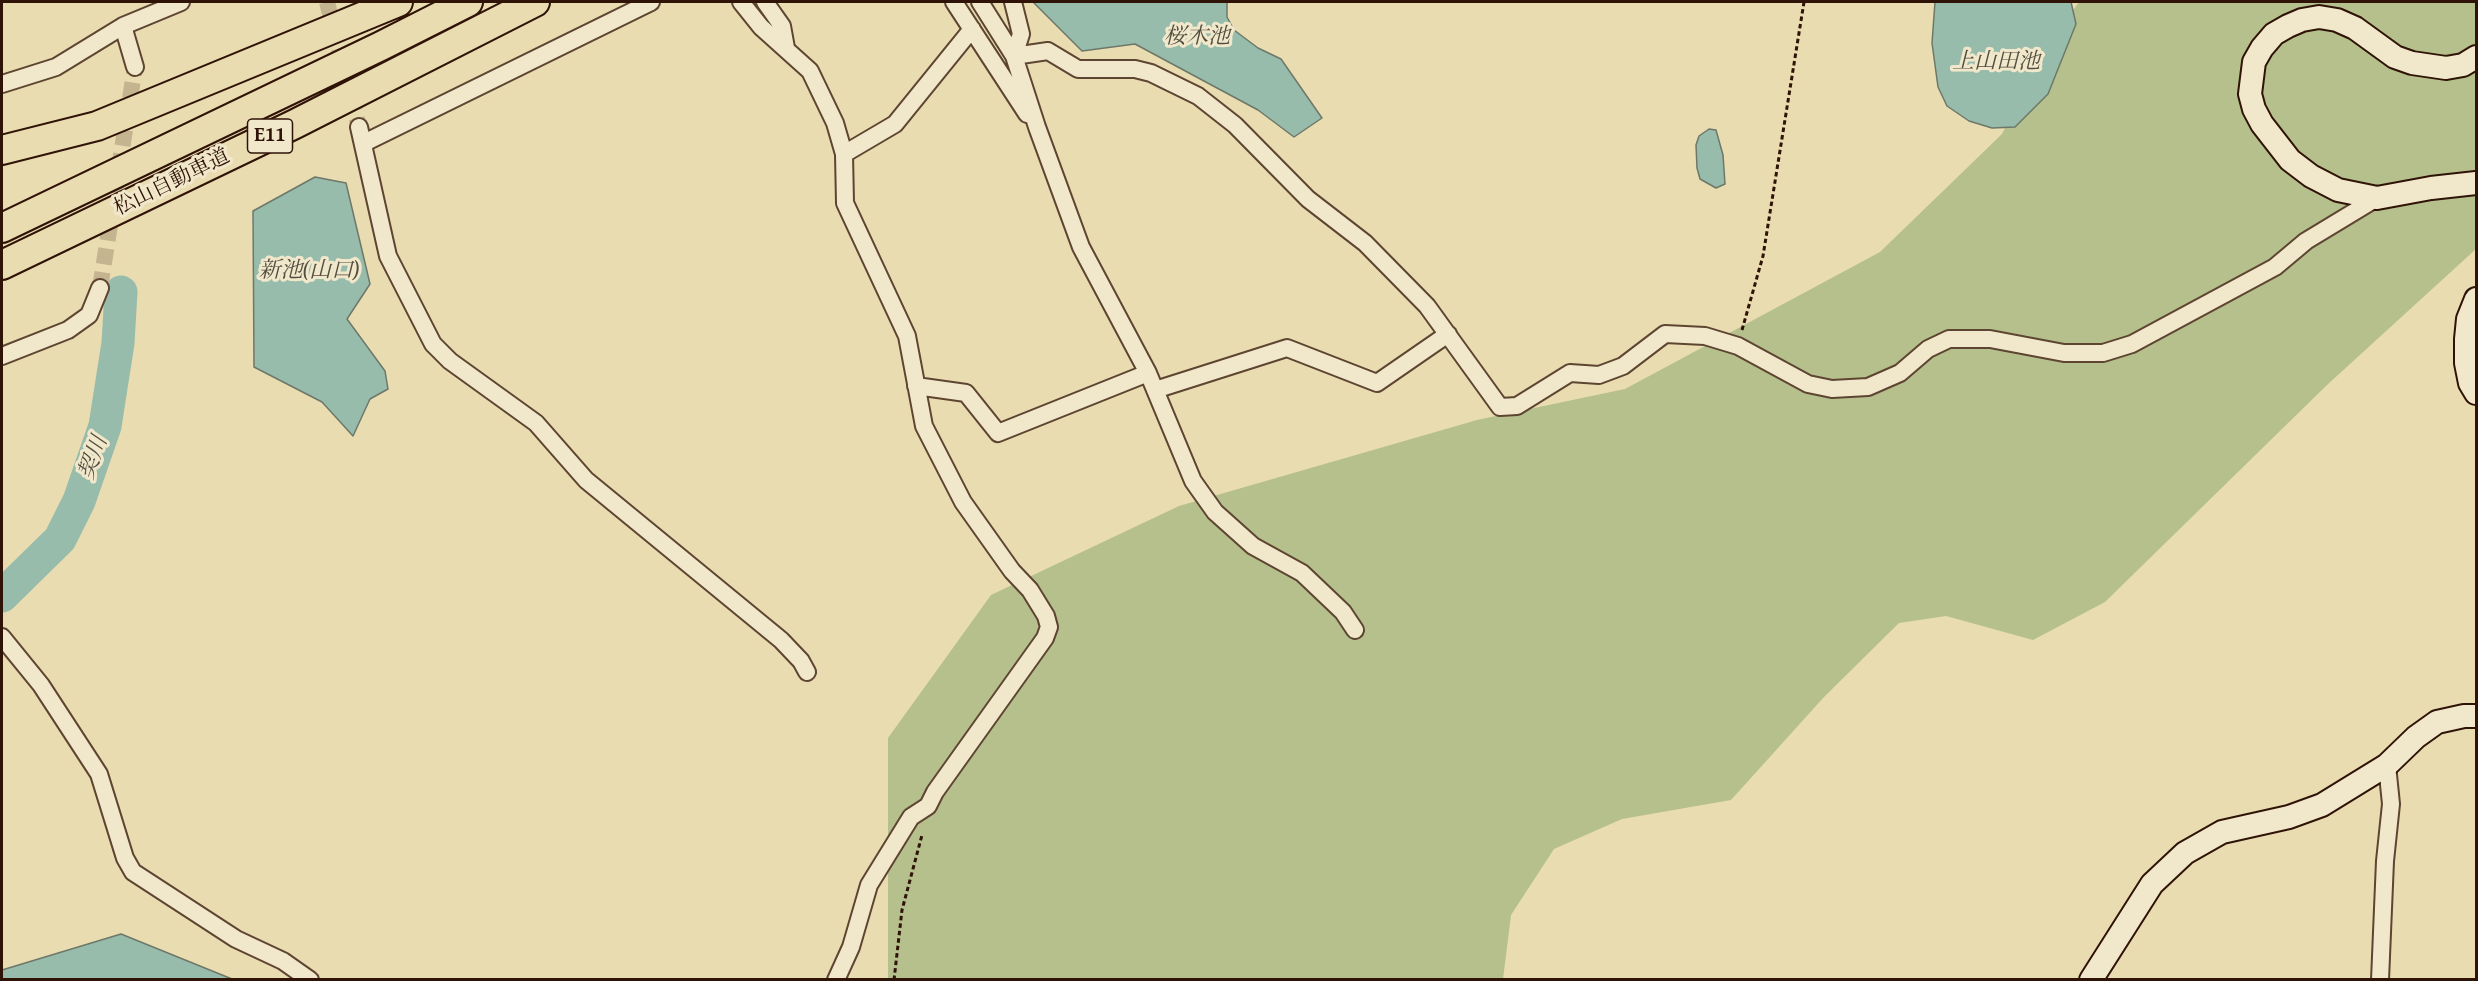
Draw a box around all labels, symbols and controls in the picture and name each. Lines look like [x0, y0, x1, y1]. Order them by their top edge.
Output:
water label: 桜木池 [1164, 24, 1230, 50]
water label: 上山田池 [1952, 49, 2040, 75]
road number: E11 [248, 119, 292, 153]
street label: 松山自動車道 [110, 144, 234, 222]
water label: 新池(山口) [258, 258, 360, 284]
water label: 契川 [74, 433, 114, 483]

